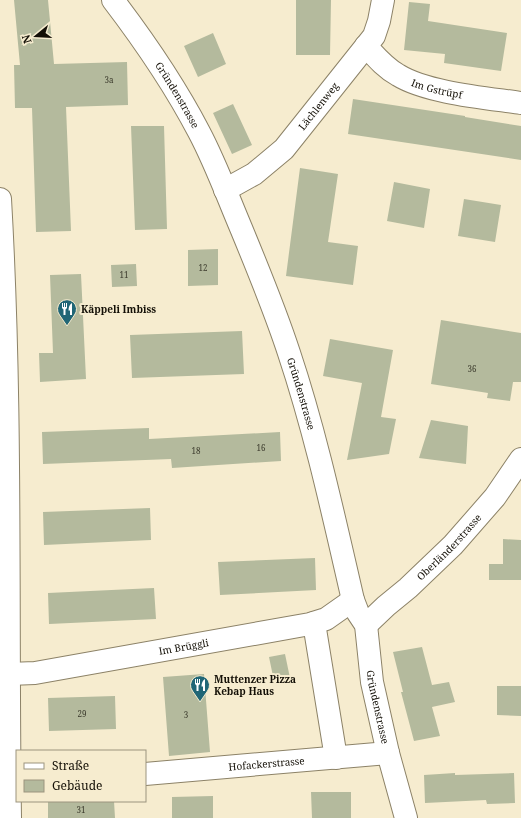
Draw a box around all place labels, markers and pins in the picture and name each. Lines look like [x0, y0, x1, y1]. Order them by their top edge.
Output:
restaurant icon: Käppeli Imbiss [56, 298, 78, 326]
place label: Käppeli Imbiss [81, 302, 156, 316]
place label: Muttenzer Pizza Kebap Haus [214, 672, 296, 698]
restaurant icon: Muttenzer Pizza Kebap Haus [189, 674, 211, 702]

